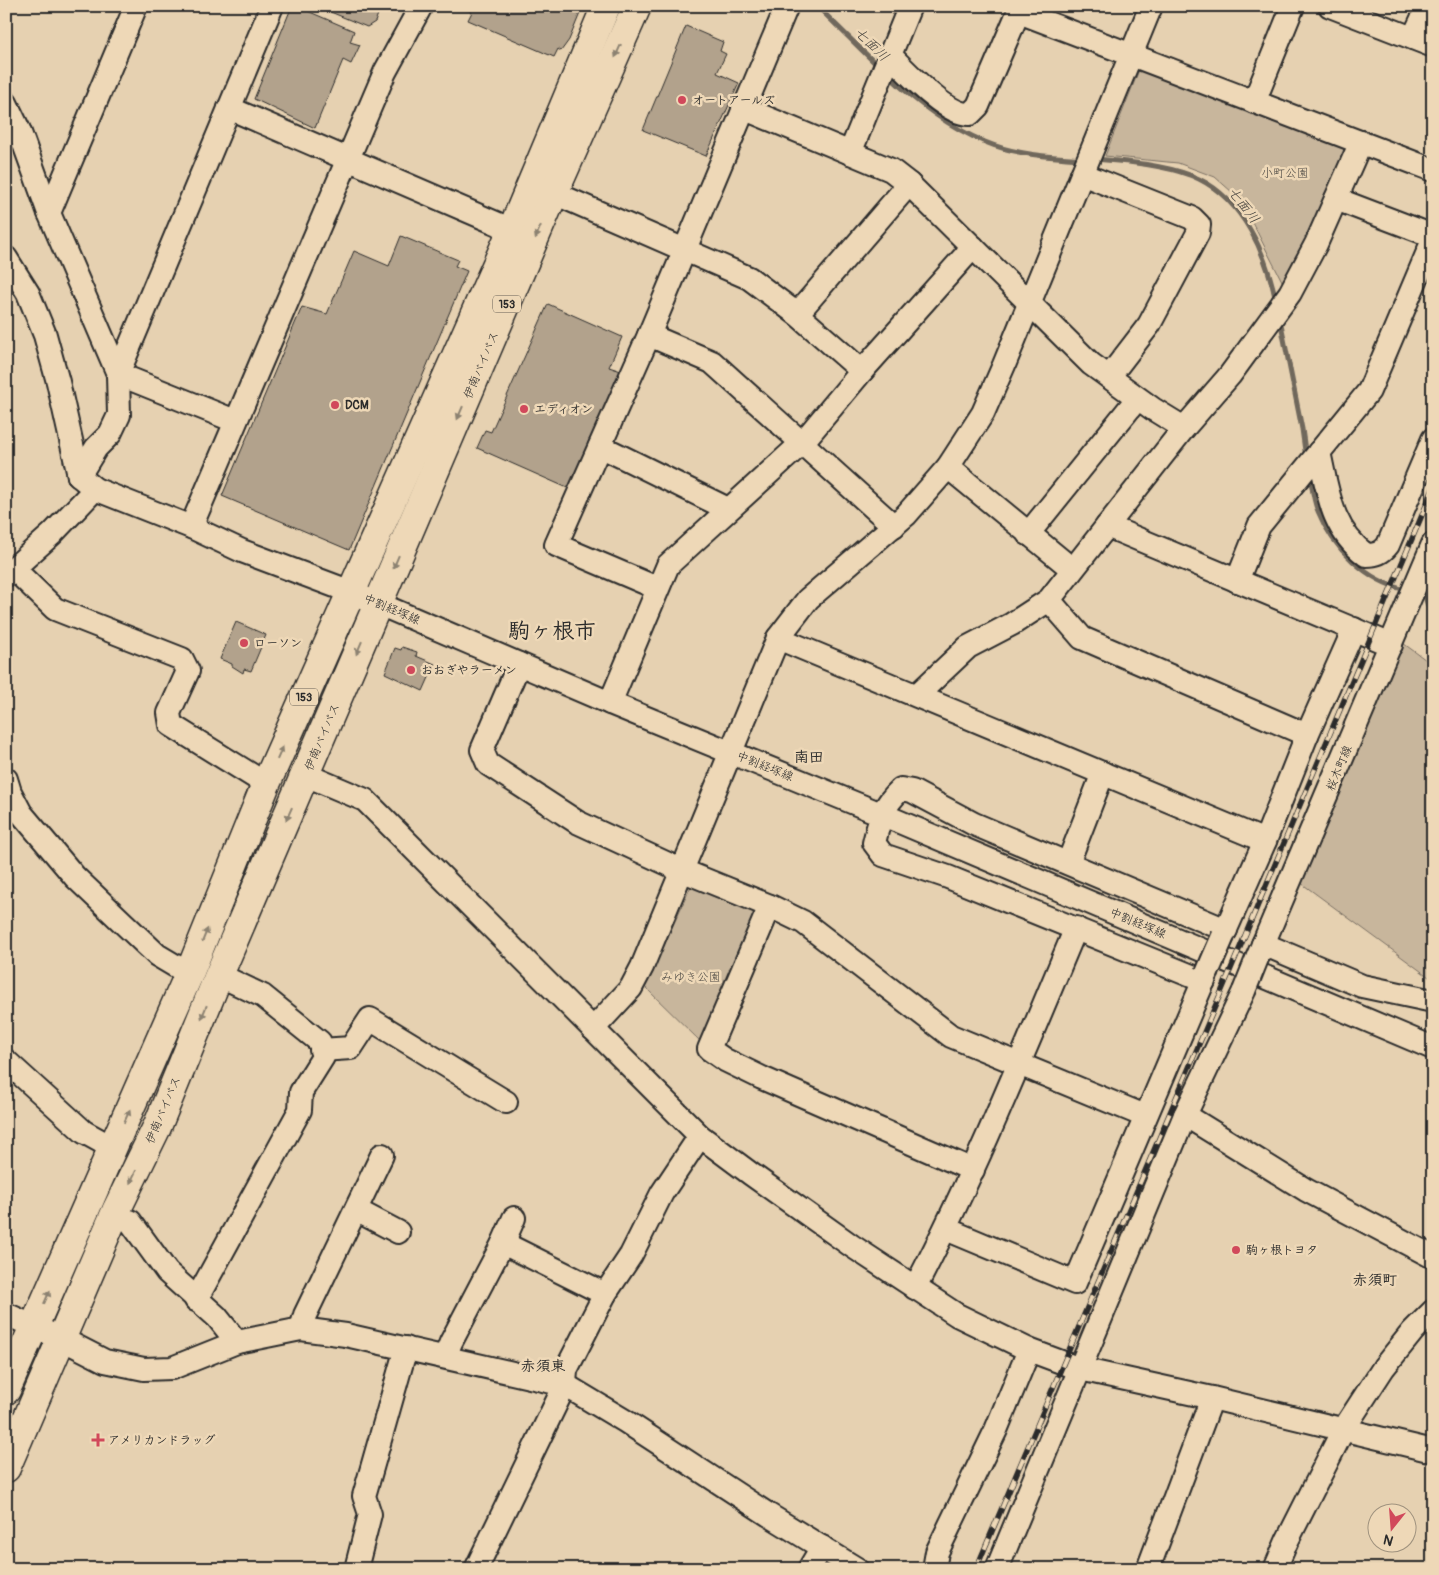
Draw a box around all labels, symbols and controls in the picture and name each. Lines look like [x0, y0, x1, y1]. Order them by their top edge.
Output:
water label: 七面川 [851, 24, 893, 65]
one-way arrow [613, 44, 621, 58]
place label: オートアールズ [692, 93, 775, 108]
marker: オートアールズ [676, 94, 688, 106]
park label: 小町公園 [1261, 166, 1309, 181]
water label: 七面川 [1224, 184, 1263, 227]
one-way arrow [534, 225, 542, 240]
road number: 153 [493, 296, 521, 312]
street label: 伊南バイパス [461, 329, 502, 401]
place label: DCM [345, 398, 369, 413]
marker: DCM [329, 399, 341, 411]
place label: エディオン [534, 402, 593, 417]
marker: エディオン [518, 403, 530, 415]
one-way arrow [456, 406, 464, 420]
one-way arrow [392, 555, 400, 569]
street label: 中割経塚線 [361, 591, 422, 628]
district label: 駒ヶ根市 [508, 617, 596, 645]
place label: ローソン [254, 636, 302, 651]
marker: ローソン [238, 637, 250, 649]
one-way arrow [355, 641, 363, 656]
place label: おおぎやラーメン [421, 663, 517, 678]
marker: おおぎやラーメン [405, 664, 417, 676]
road number: 153 [290, 689, 318, 706]
street label: 伊南バイパス [302, 701, 343, 773]
street label: 桜木町線 [1323, 743, 1356, 793]
one-way arrow [277, 745, 285, 760]
street label: 中割経塚線 [734, 748, 795, 785]
district label: 南田 [794, 748, 824, 767]
one-way arrow [285, 807, 293, 821]
street label: 中割経塚線 [1107, 905, 1168, 942]
one-way arrow [201, 928, 209, 942]
park label: みゆき公園 [661, 970, 721, 985]
one-way arrow [200, 1004, 207, 1019]
street label: 伊南バイパス [143, 1074, 184, 1146]
one-way arrow [123, 1109, 131, 1123]
one-way arrow [128, 1170, 136, 1184]
place label: 駒ヶ根トヨタ [1246, 1243, 1318, 1258]
marker: 駒ヶ根トヨタ [1230, 1244, 1242, 1256]
district label: 赤須町 [1352, 1271, 1398, 1290]
one-way arrow [43, 1290, 51, 1304]
district label: 赤須東 [520, 1357, 566, 1376]
place label: アメリカンドラッグ [108, 1433, 216, 1448]
marker: アメリカンドラッグ [92, 1434, 104, 1446]
north arrow [1366, 1502, 1416, 1552]
text: N [1381, 1530, 1395, 1549]

